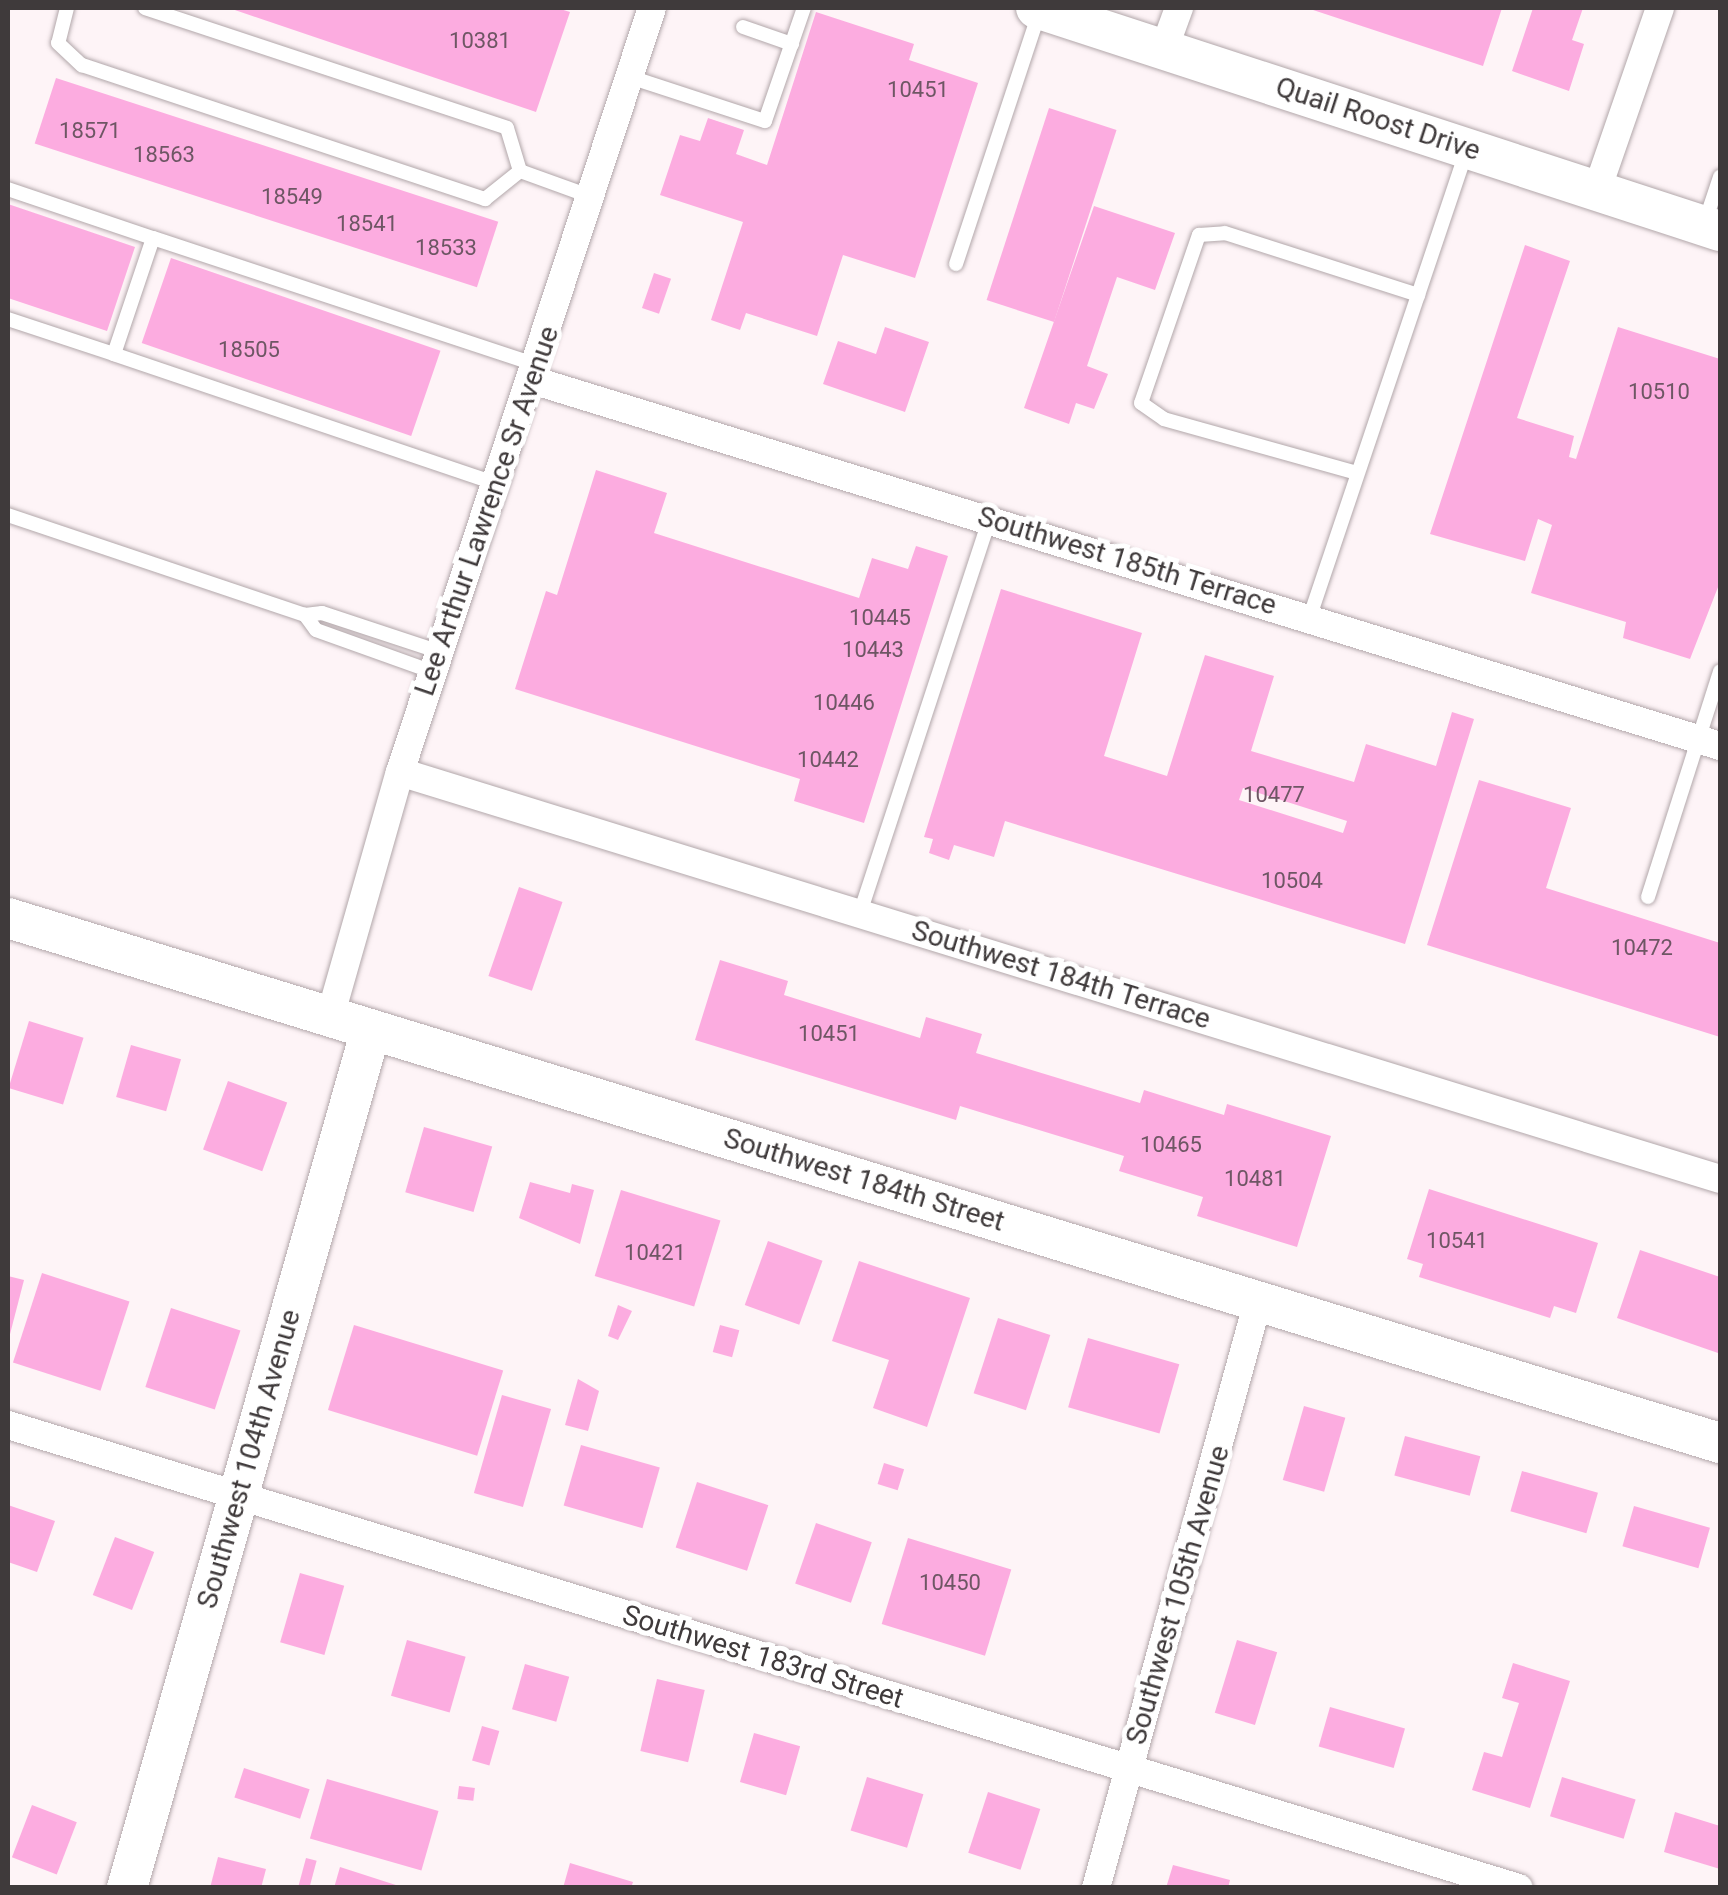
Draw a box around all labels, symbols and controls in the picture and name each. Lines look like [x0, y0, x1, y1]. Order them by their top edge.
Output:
house number: 10381 [449, 28, 511, 54]
street label: Quail Roost Drive [1271, 70, 1485, 168]
house number: 10451 [887, 77, 949, 103]
house number: 18571 [59, 118, 121, 144]
house number: 18563 [133, 142, 195, 168]
house number: 18549 [261, 184, 323, 210]
house number: 18541 [336, 211, 398, 237]
house number: 18533 [415, 235, 477, 261]
street label: Lee Arthur Lawrence Sr Avenue [408, 322, 566, 700]
house number: 18505 [218, 337, 280, 363]
house number: 10510 [1628, 379, 1690, 405]
street label: Southwest 185th Terrace [973, 499, 1281, 623]
house number: 10445 [849, 605, 911, 631]
house number: 10443 [842, 637, 904, 663]
house number: 10446 [813, 690, 875, 716]
house number: 10442 [797, 747, 859, 773]
house number: 10477 [1243, 782, 1305, 808]
house number: 10504 [1261, 868, 1323, 894]
street label: Southwest 184th Terrace [907, 913, 1215, 1037]
house number: 10472 [1611, 935, 1673, 961]
house number: 10451 [798, 1021, 860, 1047]
street label: Southwest 184th Street [720, 1121, 1008, 1239]
house number: 10465 [1140, 1132, 1202, 1158]
house number: 10481 [1224, 1166, 1286, 1192]
house number: 10541 [1426, 1228, 1488, 1254]
house number: 10421 [624, 1240, 686, 1266]
street label: Southwest 104th Avenue [190, 1306, 308, 1612]
street label: Southwest 105th Avenue [1119, 1442, 1237, 1748]
house number: 10450 [919, 1570, 981, 1596]
street label: Southwest 183rd Street [618, 1598, 908, 1716]

